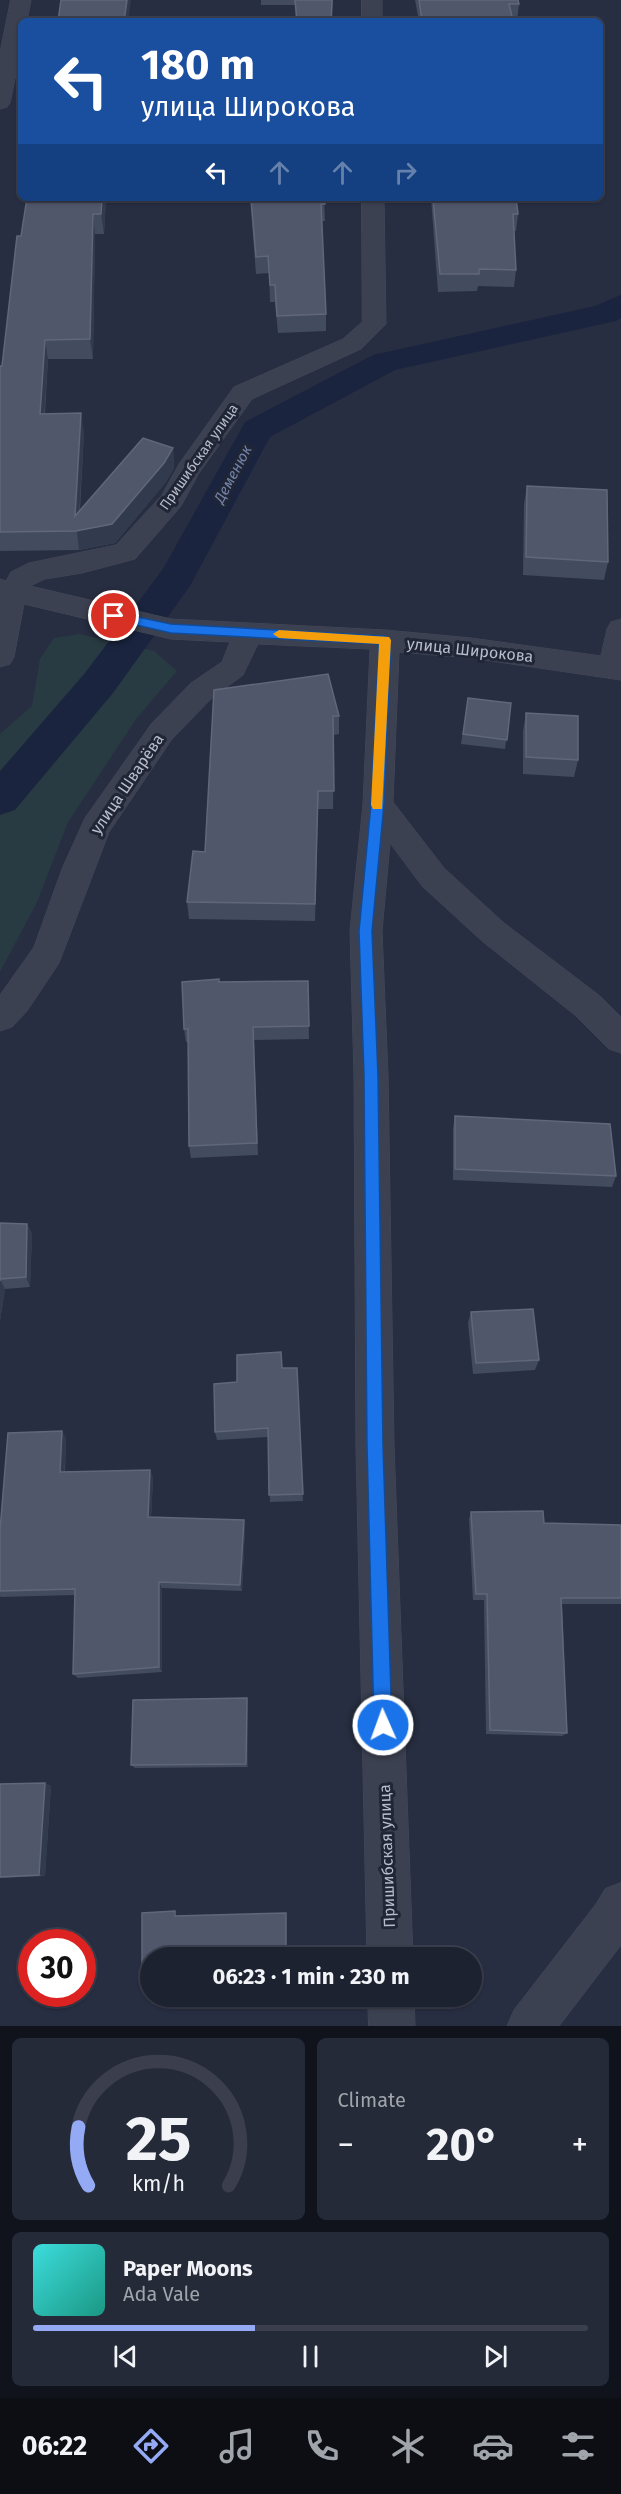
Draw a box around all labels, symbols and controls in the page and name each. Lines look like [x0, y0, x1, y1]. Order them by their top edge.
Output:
text: 180 m [141, 40, 255, 90]
icon: left [42, 42, 120, 120]
text: улица Широкова [141, 91, 356, 123]
icon: left [200, 156, 233, 189]
icon: ahead [263, 156, 296, 189]
icon: ahead [326, 156, 359, 189]
icon: right [389, 156, 422, 189]
street label: Пришибская улица [156, 401, 242, 513]
water label: Деменюк [210, 442, 256, 507]
pin [88, 590, 139, 641]
icon: arrive [97, 599, 130, 632]
street label: улица Широкова [406, 634, 534, 666]
street label: улица Шварёва [86, 730, 168, 838]
position arrow [351, 1693, 415, 1757]
street label: Пришибская улица [375, 1784, 399, 1928]
speed limit sign: 30 [18, 1929, 96, 2007]
text: 06:23 · 1 min · 230 m [213, 1963, 409, 1990]
text: Climate [338, 2088, 406, 2112]
text: 25 [125, 2102, 191, 2177]
text: 20° [426, 2118, 499, 2172]
text: − [338, 2125, 354, 2165]
text: + [572, 2125, 588, 2165]
text: km/h [132, 2171, 185, 2197]
text: Paper Moons [123, 2255, 253, 2282]
text: Ada Vale [123, 2282, 200, 2306]
icon: previous [109, 2340, 142, 2373]
icon: pause [294, 2340, 327, 2373]
icon: next [479, 2340, 512, 2373]
icon: directions [130, 2425, 172, 2467]
icon: music [216, 2425, 258, 2467]
icon: phone [301, 2425, 343, 2467]
icon: climate [387, 2425, 429, 2467]
icon: car [472, 2425, 514, 2467]
icon: filters [557, 2425, 599, 2467]
text: 06:22 [22, 2430, 87, 2462]

